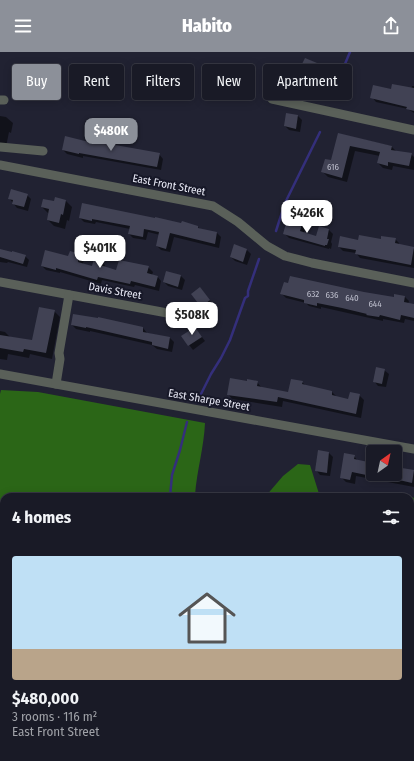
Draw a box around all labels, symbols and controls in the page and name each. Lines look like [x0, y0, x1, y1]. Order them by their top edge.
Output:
icon: menu [12, 15, 34, 37]
text: Habito [182, 15, 232, 37]
icon: share [380, 15, 402, 37]
chip: Buy [12, 64, 61, 100]
chip: Rent [69, 64, 124, 100]
chip: Filters [132, 64, 194, 100]
chip: New [202, 64, 255, 100]
chip: Apartment [263, 64, 352, 100]
pin: $480K [83, 118, 139, 152]
text: $480K [94, 123, 128, 138]
house number: 616 [327, 162, 340, 172]
street label: East Front Street [131, 172, 207, 199]
pin: $426K [279, 200, 335, 234]
text: $426K [290, 205, 324, 220]
pin: $401K [72, 235, 128, 269]
text: $401K [83, 240, 117, 255]
street label: Davis Street [88, 280, 143, 302]
house number: 632 [307, 289, 319, 299]
house number: 636 [326, 290, 339, 300]
house number: 640 [345, 293, 359, 303]
house number: 644 [368, 299, 382, 309]
pin: $508K [164, 302, 220, 336]
text: $508K [175, 307, 209, 322]
street label: East Sharpe Street [167, 386, 251, 414]
north arrow [366, 445, 402, 481]
map controls [366, 445, 402, 481]
icon: filters [380, 506, 402, 528]
text: 4 homes [12, 507, 71, 528]
icon: home [171, 582, 243, 654]
text: $480,000 [12, 688, 79, 709]
text: 3 rooms · 116 m² [12, 709, 97, 724]
text: East Front Street [12, 724, 99, 739]

